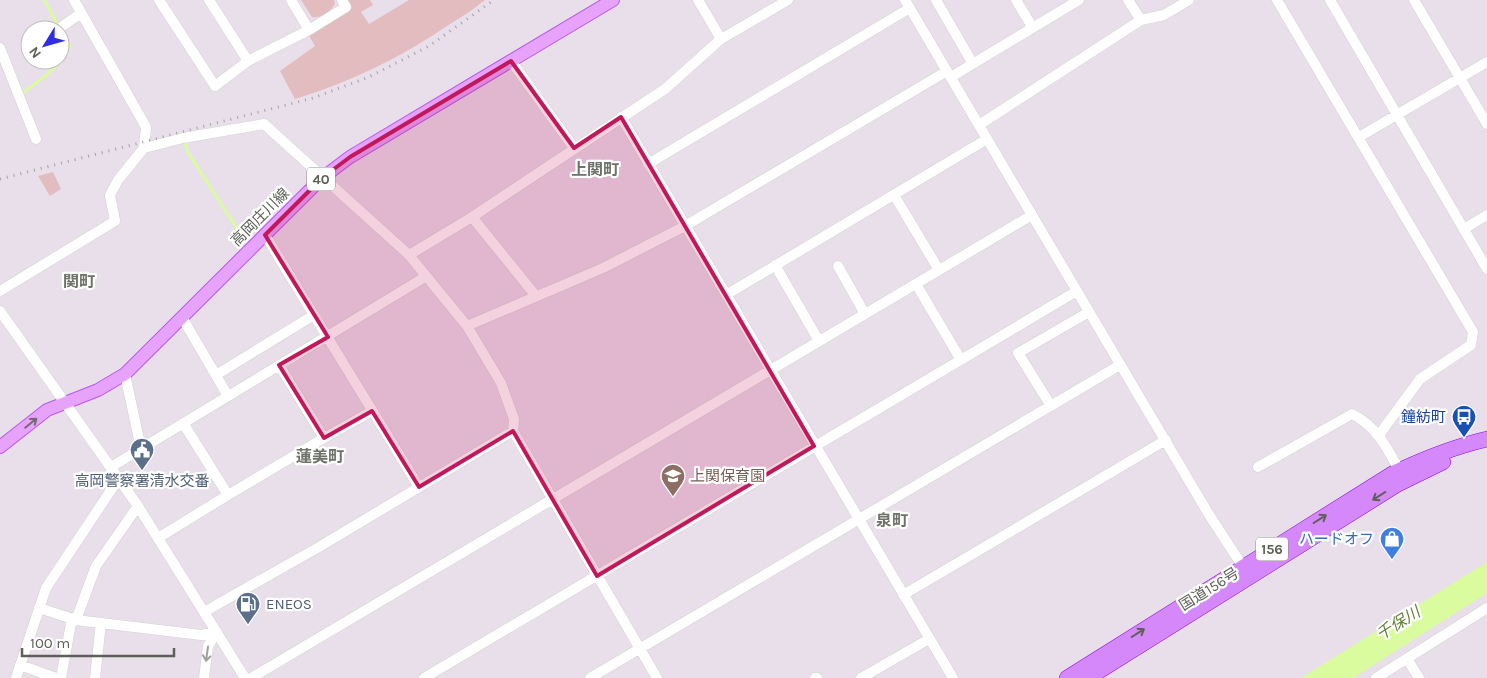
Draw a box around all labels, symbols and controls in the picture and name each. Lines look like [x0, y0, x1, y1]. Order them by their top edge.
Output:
north arrow [20, 20, 70, 70]
text: N [25, 43, 45, 62]
district label: 上関町 [571, 160, 619, 179]
road number: 40 [307, 168, 335, 190]
street label: 高岡庄川線 [227, 184, 293, 250]
district label: 関町 [63, 272, 95, 291]
bus stop icon: 鐘紡町 [1451, 404, 1477, 438]
place label: 鐘紡町 [1401, 408, 1446, 426]
one-way arrow [24, 417, 37, 428]
public building icon: 高岡警察署清水交番 [129, 437, 155, 471]
district label: 蓮美町 [296, 447, 344, 466]
school or university icon: 上関保育園 [660, 463, 686, 497]
place label: 上関保育園 [690, 467, 765, 485]
place label: 高岡警察署清水交番 [74, 472, 210, 490]
one-way arrow [1372, 491, 1386, 501]
district label: 泉町 [876, 511, 908, 530]
one-way arrow [1313, 514, 1327, 524]
shop icon: ハードオフ [1379, 526, 1405, 560]
place label: ハードオフ [1299, 530, 1374, 548]
road number: 156 [1256, 538, 1288, 560]
street label: 国道156号 [1176, 564, 1242, 614]
fuel station icon: ENEOS [235, 591, 261, 625]
place label: ENEOS [266, 595, 312, 613]
water label: 千保川 [1373, 601, 1425, 644]
scale bar [22, 626, 175, 658]
one-way arrow [1131, 628, 1145, 639]
text: 100 m [30, 634, 70, 652]
one-way arrow [202, 645, 212, 661]

